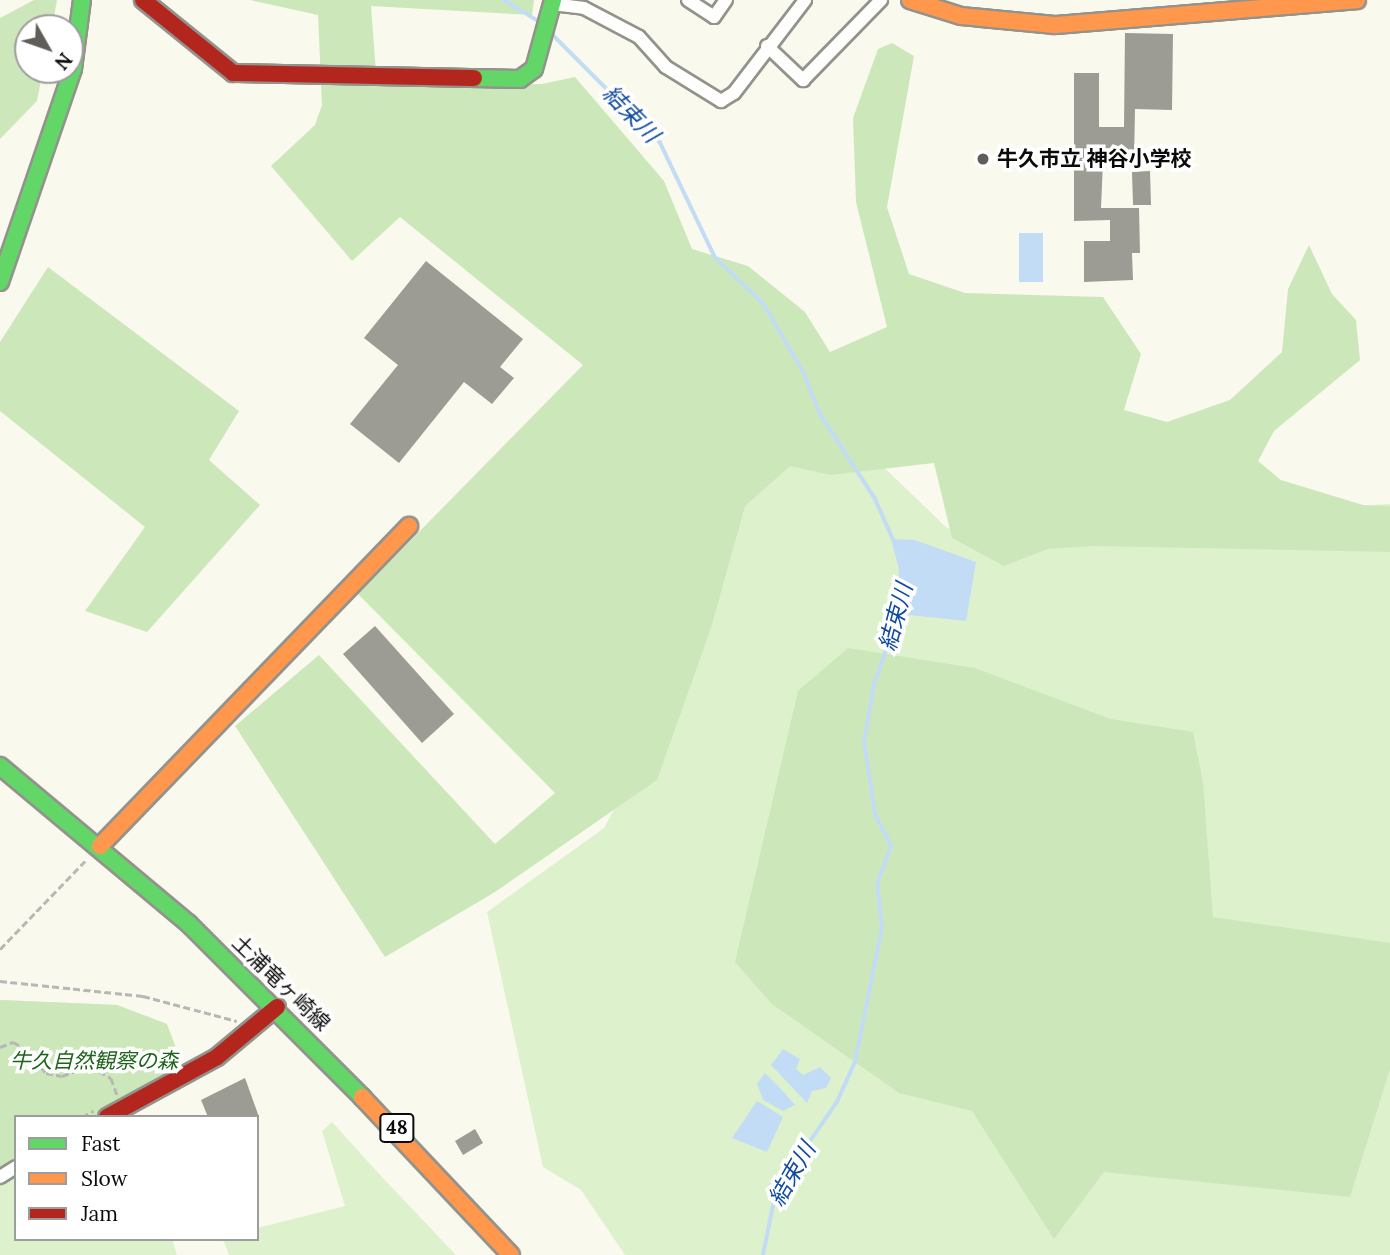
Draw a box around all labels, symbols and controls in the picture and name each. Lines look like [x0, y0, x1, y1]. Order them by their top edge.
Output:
north arrow [14, 14, 84, 84]
text: N [50, 48, 77, 75]
water label: 結束川 [597, 80, 665, 148]
place label: 牛久市立 神谷小学校 [997, 146, 1192, 172]
marker: 牛久市立 神谷小学校 [975, 151, 991, 167]
water label: 結束川 [874, 580, 918, 654]
street label: 土浦竜ヶ崎線 [227, 930, 335, 1036]
park label: 牛久自然観察の森 [10, 1048, 178, 1074]
road number: 48 [378, 1112, 416, 1144]
legend [14, 1115, 259, 1241]
text: Fast [81, 1130, 120, 1157]
water label: 結束川 [763, 1137, 821, 1211]
text: Slow [81, 1165, 128, 1192]
text: Jam [81, 1200, 118, 1227]

